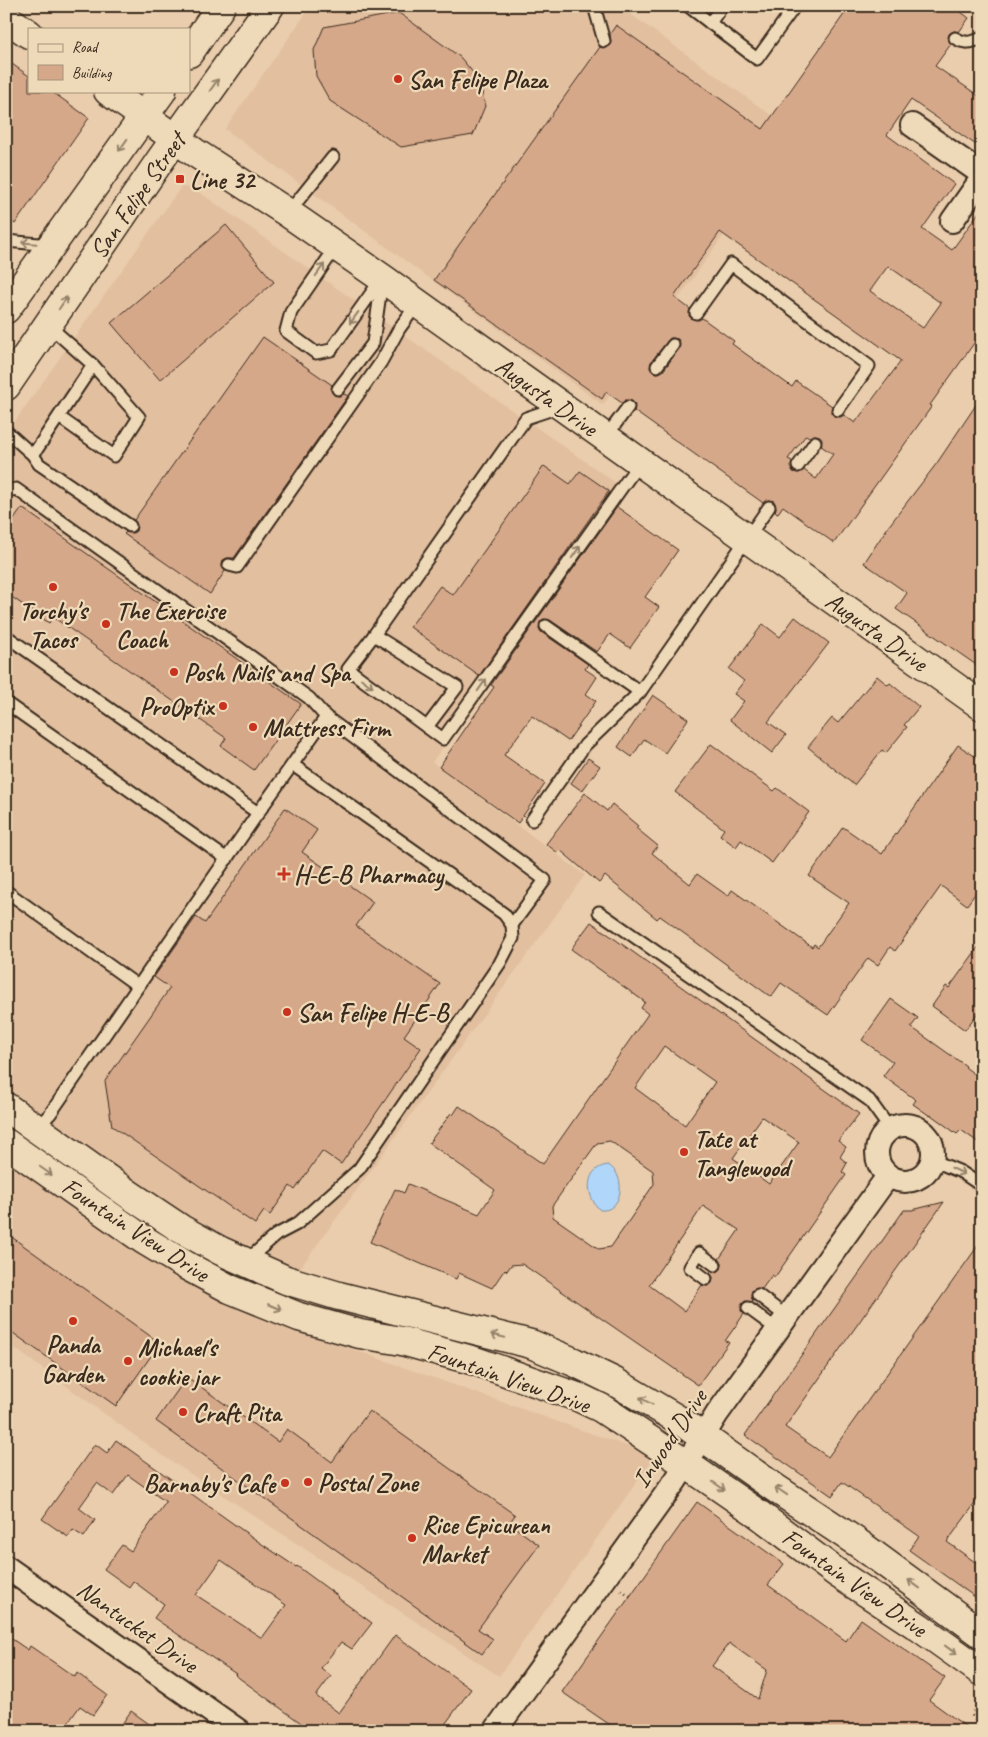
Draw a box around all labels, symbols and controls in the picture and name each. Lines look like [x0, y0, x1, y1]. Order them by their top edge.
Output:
legend [28, 28, 190, 92]
text: Road [72, 38, 99, 57]
text: Building [72, 64, 112, 83]
place label: San Felipe Plaza [408, 64, 550, 96]
marker: San Felipe Plaza [392, 73, 404, 85]
one-way arrow [209, 78, 219, 92]
street label: San Felipe Street [83, 123, 195, 265]
one-way arrow [118, 138, 128, 152]
place label: Line 32 [190, 164, 257, 196]
marker: Line 32 [174, 173, 186, 185]
one-way arrow [21, 238, 37, 248]
one-way arrow [315, 263, 325, 277]
one-way arrow [58, 296, 68, 310]
one-way arrow [349, 311, 359, 325]
street label: Augusta Drive [489, 350, 605, 445]
one-way arrow [571, 545, 581, 559]
marker: Torchy's Tacos [47, 581, 59, 593]
street label: Augusta Drive [819, 585, 935, 680]
place label: Torchy's Tacos [19, 595, 89, 656]
place label: The Exercise Coach [116, 595, 227, 656]
marker: The Exercise Coach [100, 618, 112, 630]
place label: Posh Nails and Spa [184, 657, 352, 689]
marker: Posh Nails and Spa [168, 666, 180, 678]
one-way arrow [360, 678, 374, 688]
one-way arrow [477, 678, 487, 692]
place label: ProOptix [139, 691, 215, 723]
marker: ProOptix [217, 700, 229, 712]
place label: Mattress Firm [263, 712, 392, 744]
marker: Mattress Firm [247, 721, 259, 733]
place label: H-E-B Pharmacy [294, 859, 445, 891]
marker: H-E-B Pharmacy [278, 868, 290, 880]
place label: San Felipe H-E-B [297, 997, 450, 1029]
marker: San Felipe H-E-B [281, 1006, 293, 1018]
place label: Tate at Tanglewood [694, 1123, 794, 1184]
marker: Tate at Tanglewood [678, 1146, 690, 1158]
one-way arrow [39, 1166, 53, 1176]
one-way arrow [950, 1167, 965, 1176]
street label: Fountain View Drive [56, 1170, 217, 1290]
one-way arrow [267, 1303, 282, 1313]
marker: Panda Garden [67, 1315, 79, 1327]
place label: Panda Garden [42, 1329, 106, 1390]
one-way arrow [491, 1331, 507, 1340]
place label: Michael's cookie jar [138, 1332, 221, 1393]
street label: Fountain View Drive [423, 1335, 596, 1421]
marker: Michael's cookie jar [122, 1355, 134, 1367]
street label: Inwood Drive [625, 1382, 716, 1494]
one-way arrow [640, 1395, 654, 1405]
place label: Craft Pita [193, 1397, 284, 1429]
marker: Craft Pita [177, 1406, 189, 1418]
place label: Postal Zone [318, 1467, 420, 1499]
place label: Barnaby's Cafe [144, 1468, 277, 1500]
marker: Postal Zone [302, 1476, 314, 1488]
marker: Barnaby's Cafe [279, 1477, 291, 1489]
one-way arrow [711, 1481, 725, 1491]
one-way arrow [774, 1486, 788, 1496]
place label: Rice Epicurean Market [422, 1509, 550, 1570]
street label: Fountain View Drive [776, 1521, 934, 1646]
marker: Rice Epicurean Market [406, 1532, 418, 1544]
street label: Nantucket Drive [71, 1573, 206, 1681]
one-way arrow [908, 1579, 921, 1590]
one-way arrow [944, 1645, 958, 1656]

